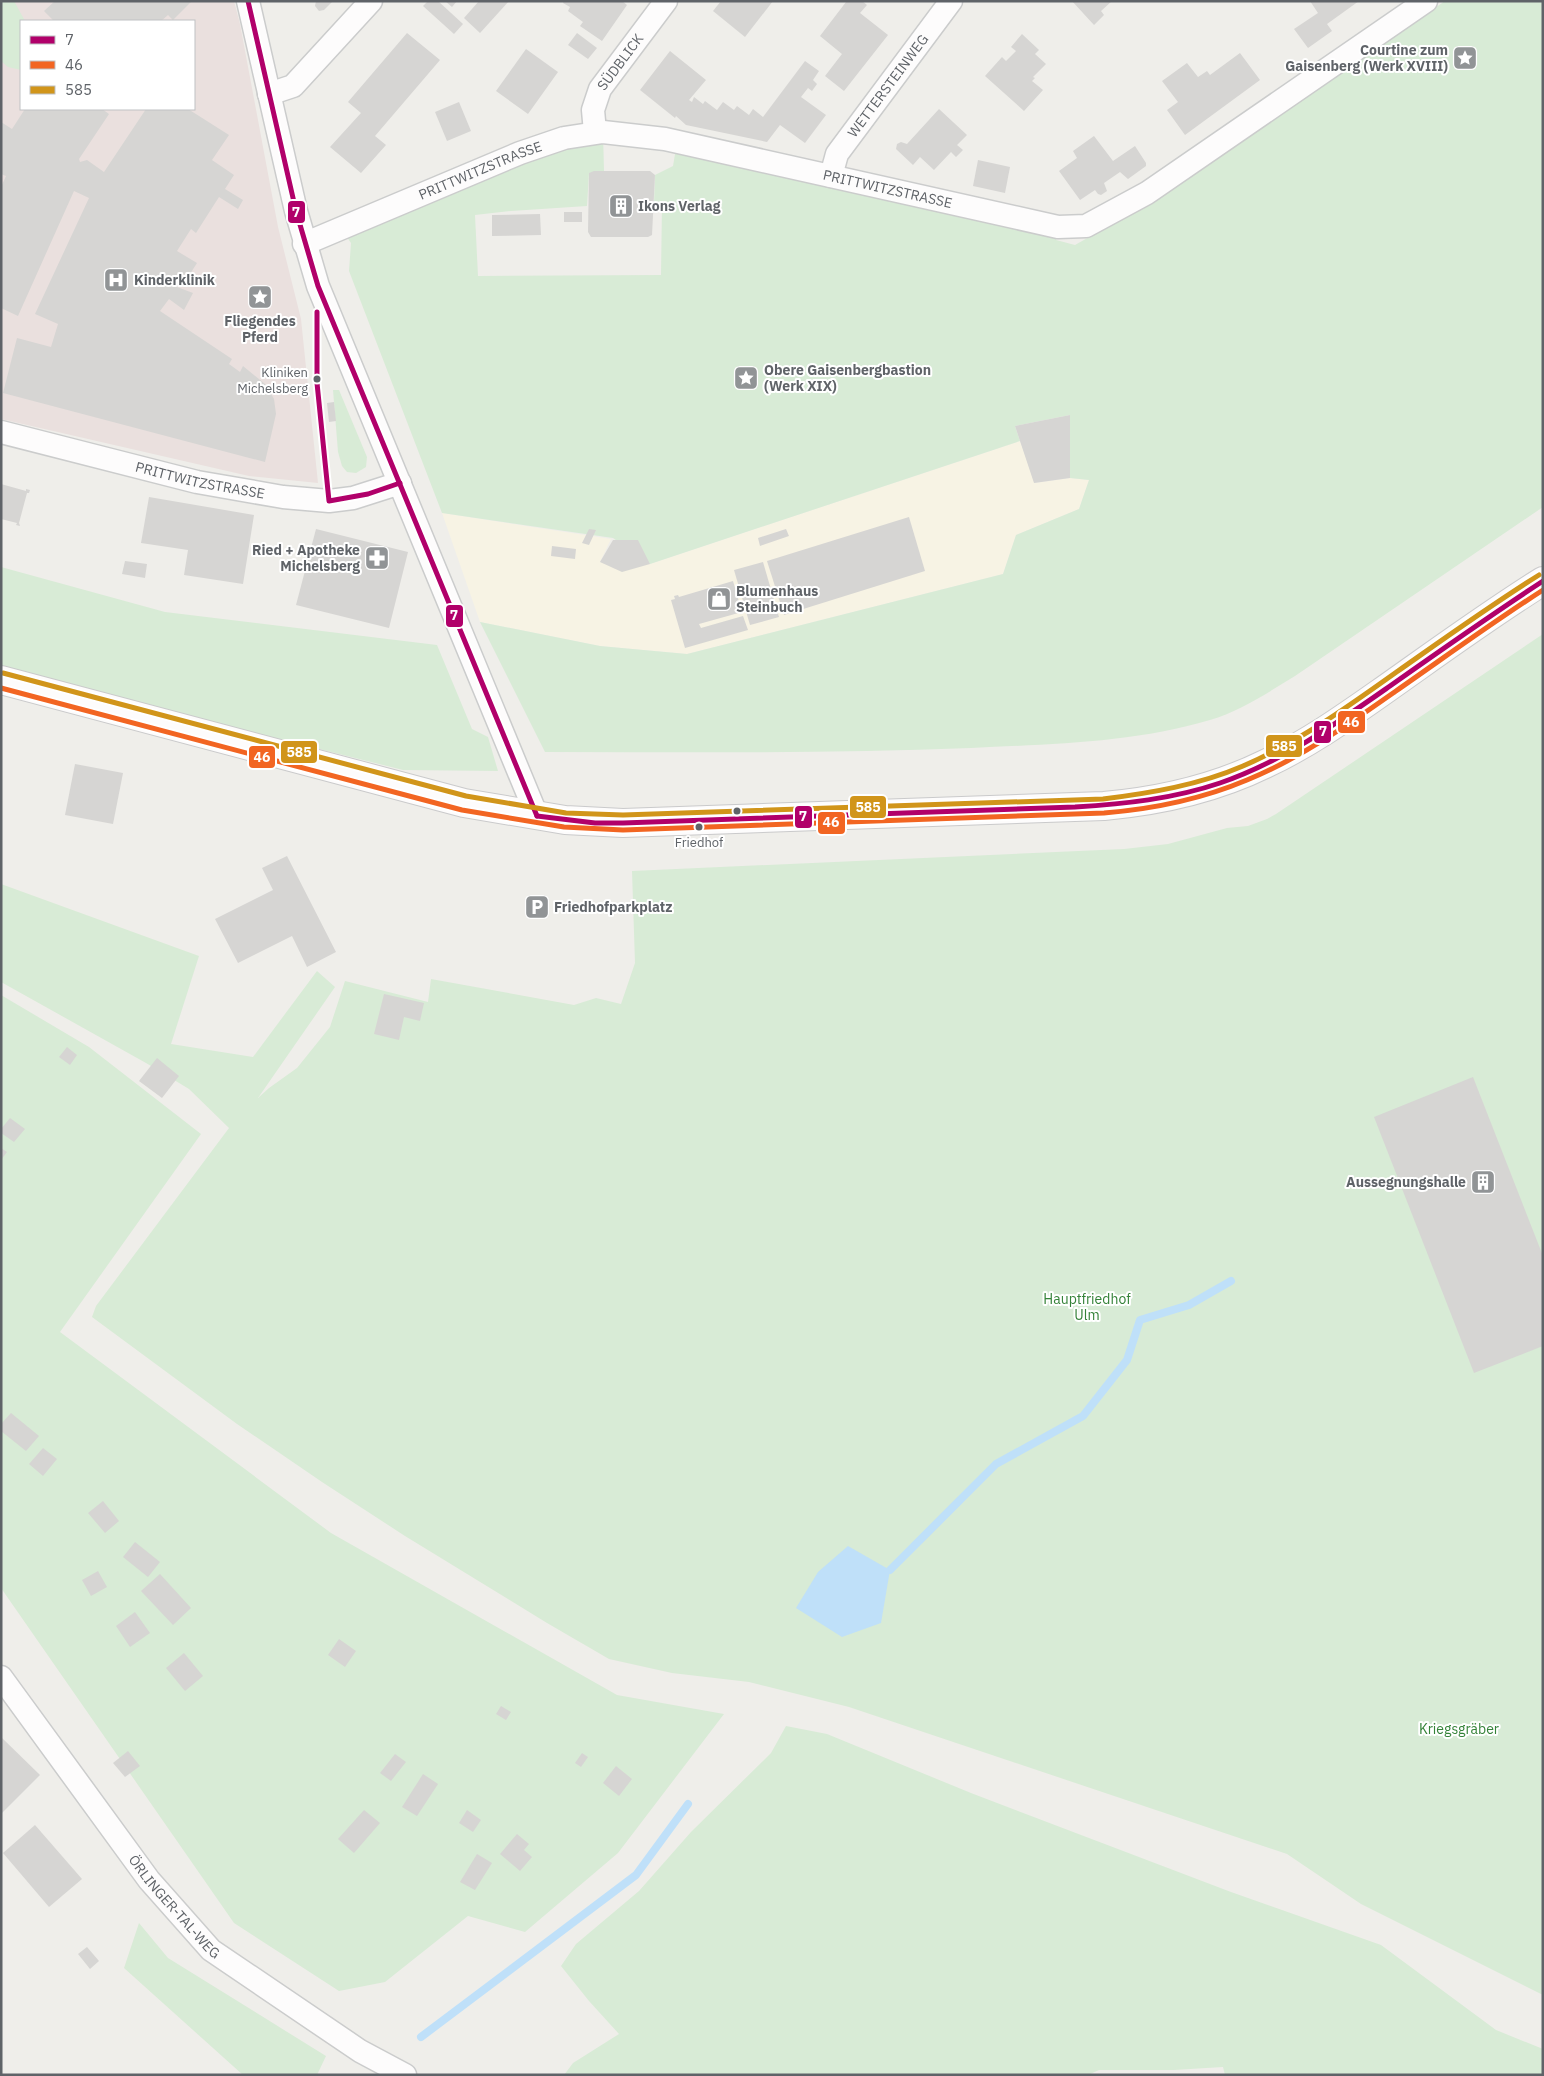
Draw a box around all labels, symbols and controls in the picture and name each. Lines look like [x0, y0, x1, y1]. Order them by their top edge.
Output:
legend [20, 20, 195, 110]
text: 7 [65, 30, 74, 49]
street label: SÜDBLICK [593, 30, 647, 94]
street label: WETTERSTEINWEG [844, 31, 932, 141]
place label: Courtine zum Gaisenberg (Werk XVIII) [1285, 41, 1448, 75]
place icon: Courtine zum Gaisenberg (Werk XVIII) [1452, 45, 1478, 71]
text: 46 [65, 55, 83, 74]
text: 585 [65, 80, 92, 99]
street label: PRITTWITZSTRASSE [416, 137, 544, 204]
street label: PRITTWITZSTRASSE [821, 166, 954, 212]
building icon: Ikons Verlag [608, 193, 634, 219]
place label: Ikons Verlag [638, 197, 721, 215]
line badge: 7 [287, 200, 306, 224]
text: 7 [292, 203, 300, 221]
hospital icon: Kinderklinik [103, 267, 129, 293]
place label: Kinderklinik [134, 271, 216, 289]
place icon: Fliegendes Pferd [247, 284, 273, 310]
place label: Fliegendes Pferd [224, 312, 296, 346]
place label: Obere Gaisenbergbastion (Werk XIX) [764, 361, 931, 395]
place label: Kliniken Michelsberg [237, 364, 308, 397]
place icon: Obere Gaisenbergbastion (Werk XIX) [733, 365, 759, 391]
marker: Kliniken Michelsberg [312, 374, 322, 384]
street label: PRITTWITZSTRASSE [134, 458, 266, 503]
place label: Ried + Apotheke Michelsberg [252, 541, 360, 575]
pharmacy icon: Ried + Apotheke Michelsberg [364, 545, 390, 571]
place label: Blumenhaus Steinbuch [736, 582, 818, 616]
shop icon: Blumenhaus Steinbuch [706, 586, 732, 612]
line badge: 7 [445, 604, 464, 628]
text: 7 [450, 606, 458, 624]
line badge: 46 [1337, 710, 1366, 734]
text: 46 [1343, 713, 1359, 731]
line badge: 7 [1313, 720, 1332, 744]
text: 7 [1319, 722, 1327, 740]
line badge: 585 [1265, 734, 1303, 758]
text: 585 [1271, 737, 1297, 755]
line badge: 585 [280, 740, 318, 764]
text: 585 [286, 743, 312, 761]
line badge: 46 [248, 745, 276, 769]
text: 46 [254, 748, 270, 766]
line badge: 585 [849, 795, 887, 819]
text: 585 [855, 798, 881, 816]
line badge: 7 [794, 805, 813, 829]
unlabelled marker [732, 806, 742, 816]
text: 7 [799, 807, 807, 825]
line badge: 46 [817, 811, 846, 835]
text: 46 [823, 813, 839, 831]
marker: Friedhof [694, 822, 704, 832]
place label: Friedhof [675, 834, 723, 851]
parking icon: Friedhofparkplatz [524, 894, 550, 920]
place label: Friedhofparkplatz [554, 898, 672, 916]
building icon: Aussegnungshalle [1470, 1169, 1496, 1195]
place label: Aussegnungshalle [1346, 1173, 1466, 1191]
park label: Hauptfriedhof Ulm [1043, 1290, 1131, 1324]
park label: Kriegsgräber [1419, 1720, 1499, 1738]
street label: ÖRLINGER-TAL-WEG [125, 1851, 223, 1962]

